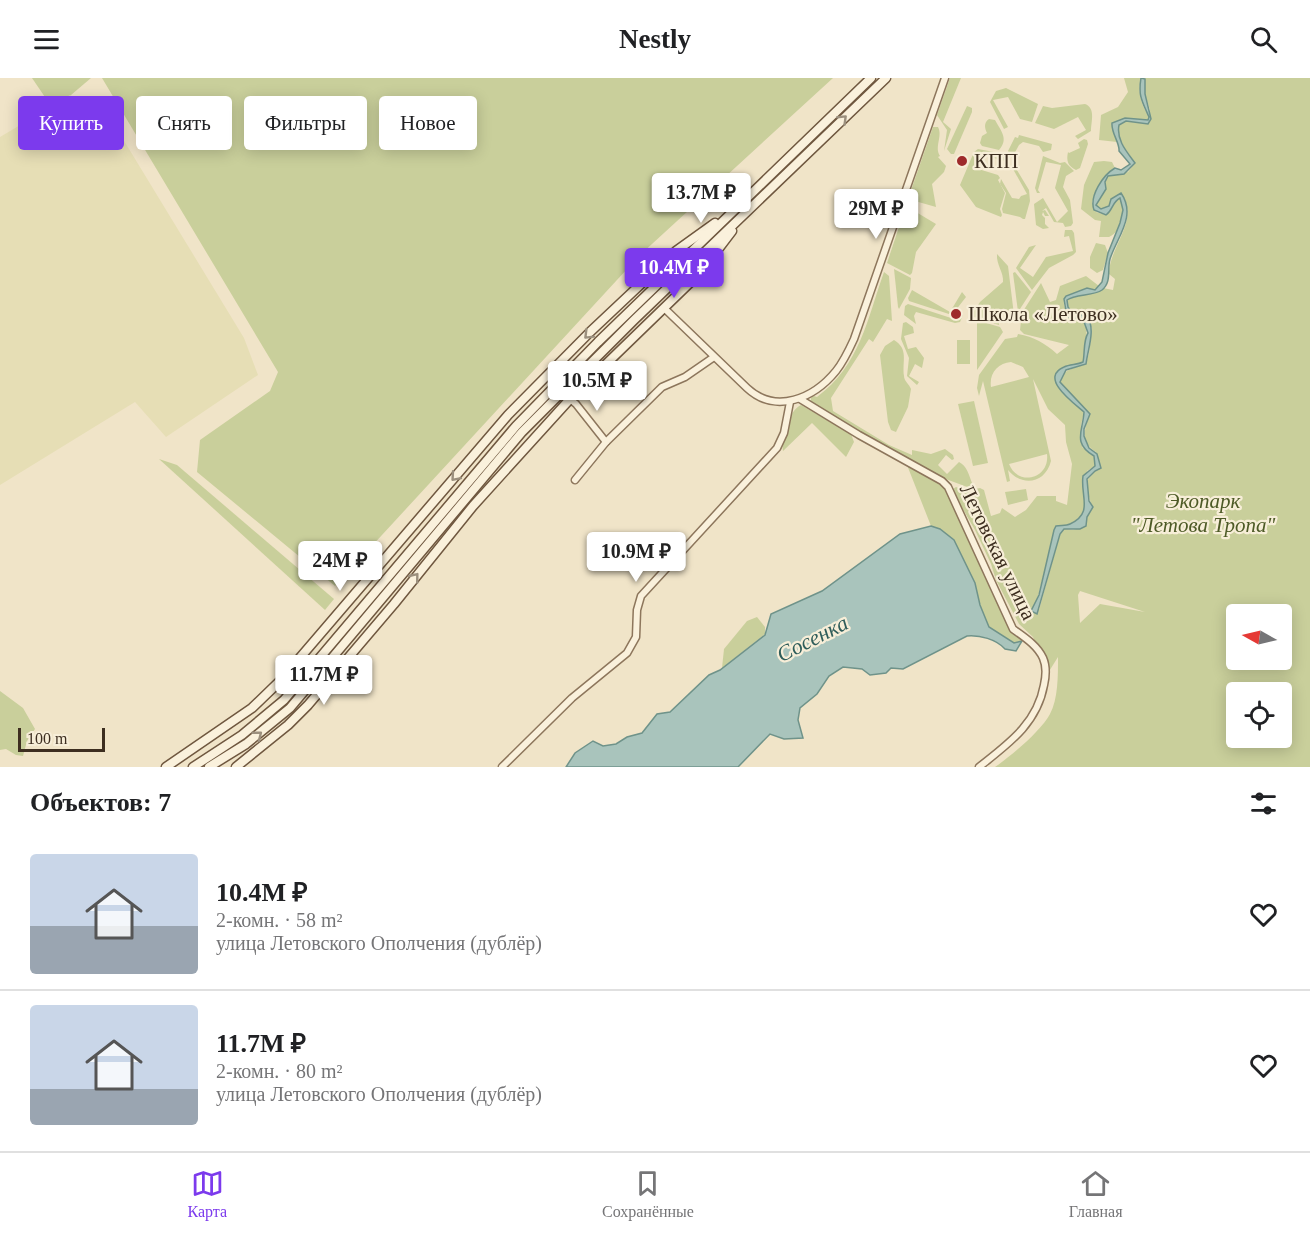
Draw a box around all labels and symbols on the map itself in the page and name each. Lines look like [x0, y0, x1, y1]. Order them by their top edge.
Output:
one-way arrow [836, 115, 846, 126]
place label: КПП [974, 149, 1018, 173]
marker: КПП [955, 154, 969, 168]
pin: 13.7M ₽ [646, 173, 756, 224]
pin: 29M ₽ [834, 189, 918, 240]
pin: 10.4M ₽ [619, 248, 729, 299]
place label: Школа «Летово» [968, 302, 1118, 326]
marker: Школа «Летово» [949, 307, 963, 321]
one-way arrow [584, 327, 595, 338]
pin: 10.5M ₽ [542, 361, 652, 412]
one-way arrow [451, 470, 462, 481]
street label: Летовская улица [955, 480, 1042, 624]
park label: Экопарк "Летова Тропа" [1131, 489, 1275, 537]
pin: 10.9M ₽ [581, 532, 691, 583]
pin: 24M ₽ [298, 541, 382, 592]
one-way arrow [408, 573, 419, 584]
north arrow [1226, 604, 1292, 670]
water label: Сосенка [772, 610, 852, 667]
pin: 11.7M ₽ [269, 655, 379, 706]
scale bar [18, 725, 105, 752]
one-way arrow [251, 731, 262, 742]

